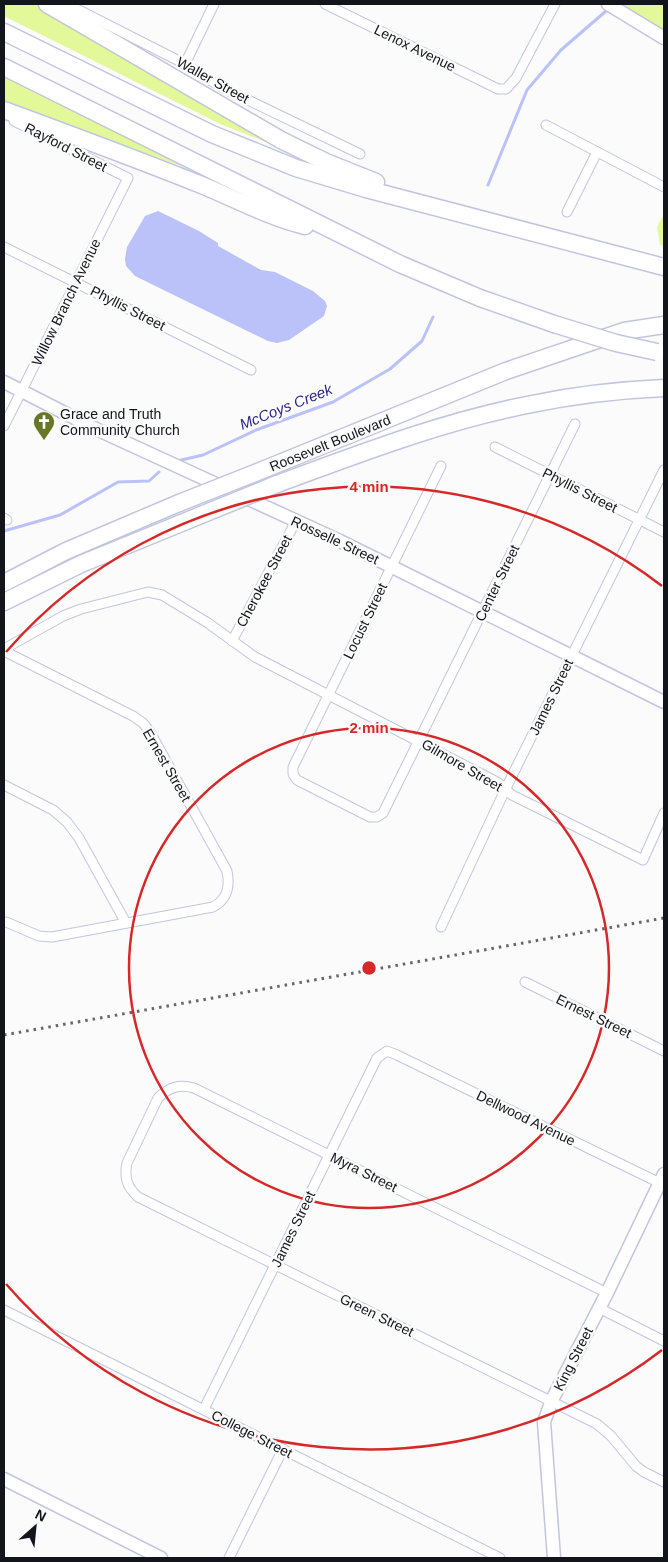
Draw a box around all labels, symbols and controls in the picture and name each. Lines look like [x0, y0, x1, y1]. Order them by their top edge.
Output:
street label: Lenox Avenue [372, 21, 458, 75]
street label: Waller Street [174, 54, 252, 107]
street label: Rayford Street [22, 119, 110, 175]
street label: Willow Branch Avenue [28, 236, 104, 368]
street label: Phyllis Street [88, 282, 168, 334]
water label: McCoys Creek [237, 380, 336, 433]
place label: Grace and Truth Community Church [60, 406, 180, 438]
church icon: Grace and Truth Community Church [32, 410, 56, 441]
street label: Roosevelt Boulevard [267, 411, 393, 475]
street label: Phyllis Street [540, 464, 620, 516]
text: 4 min [349, 478, 389, 495]
street label: Rosselle Street [289, 513, 381, 567]
street label: Cherokee Street [233, 532, 295, 630]
street label: Center Street [472, 542, 522, 624]
street label: Locust Street [340, 580, 390, 662]
street label: James Street [526, 656, 576, 738]
text: 2 min [349, 719, 389, 736]
street label: Ernest Street [140, 726, 194, 804]
street label: Gilmore Street [419, 736, 505, 795]
centre of rings [360, 959, 378, 977]
street label: Ernest Street [554, 991, 634, 1041]
street label: Dellwood Avenue [474, 1087, 578, 1149]
street label: Myra Street [328, 1149, 400, 1195]
street label: James Street [268, 1188, 318, 1270]
street label: Green Street [337, 1290, 417, 1340]
street label: King Street [550, 1324, 596, 1393]
street label: College Street [209, 1407, 295, 1461]
north arrow [10, 1502, 60, 1552]
text: N [33, 1506, 49, 1525]

